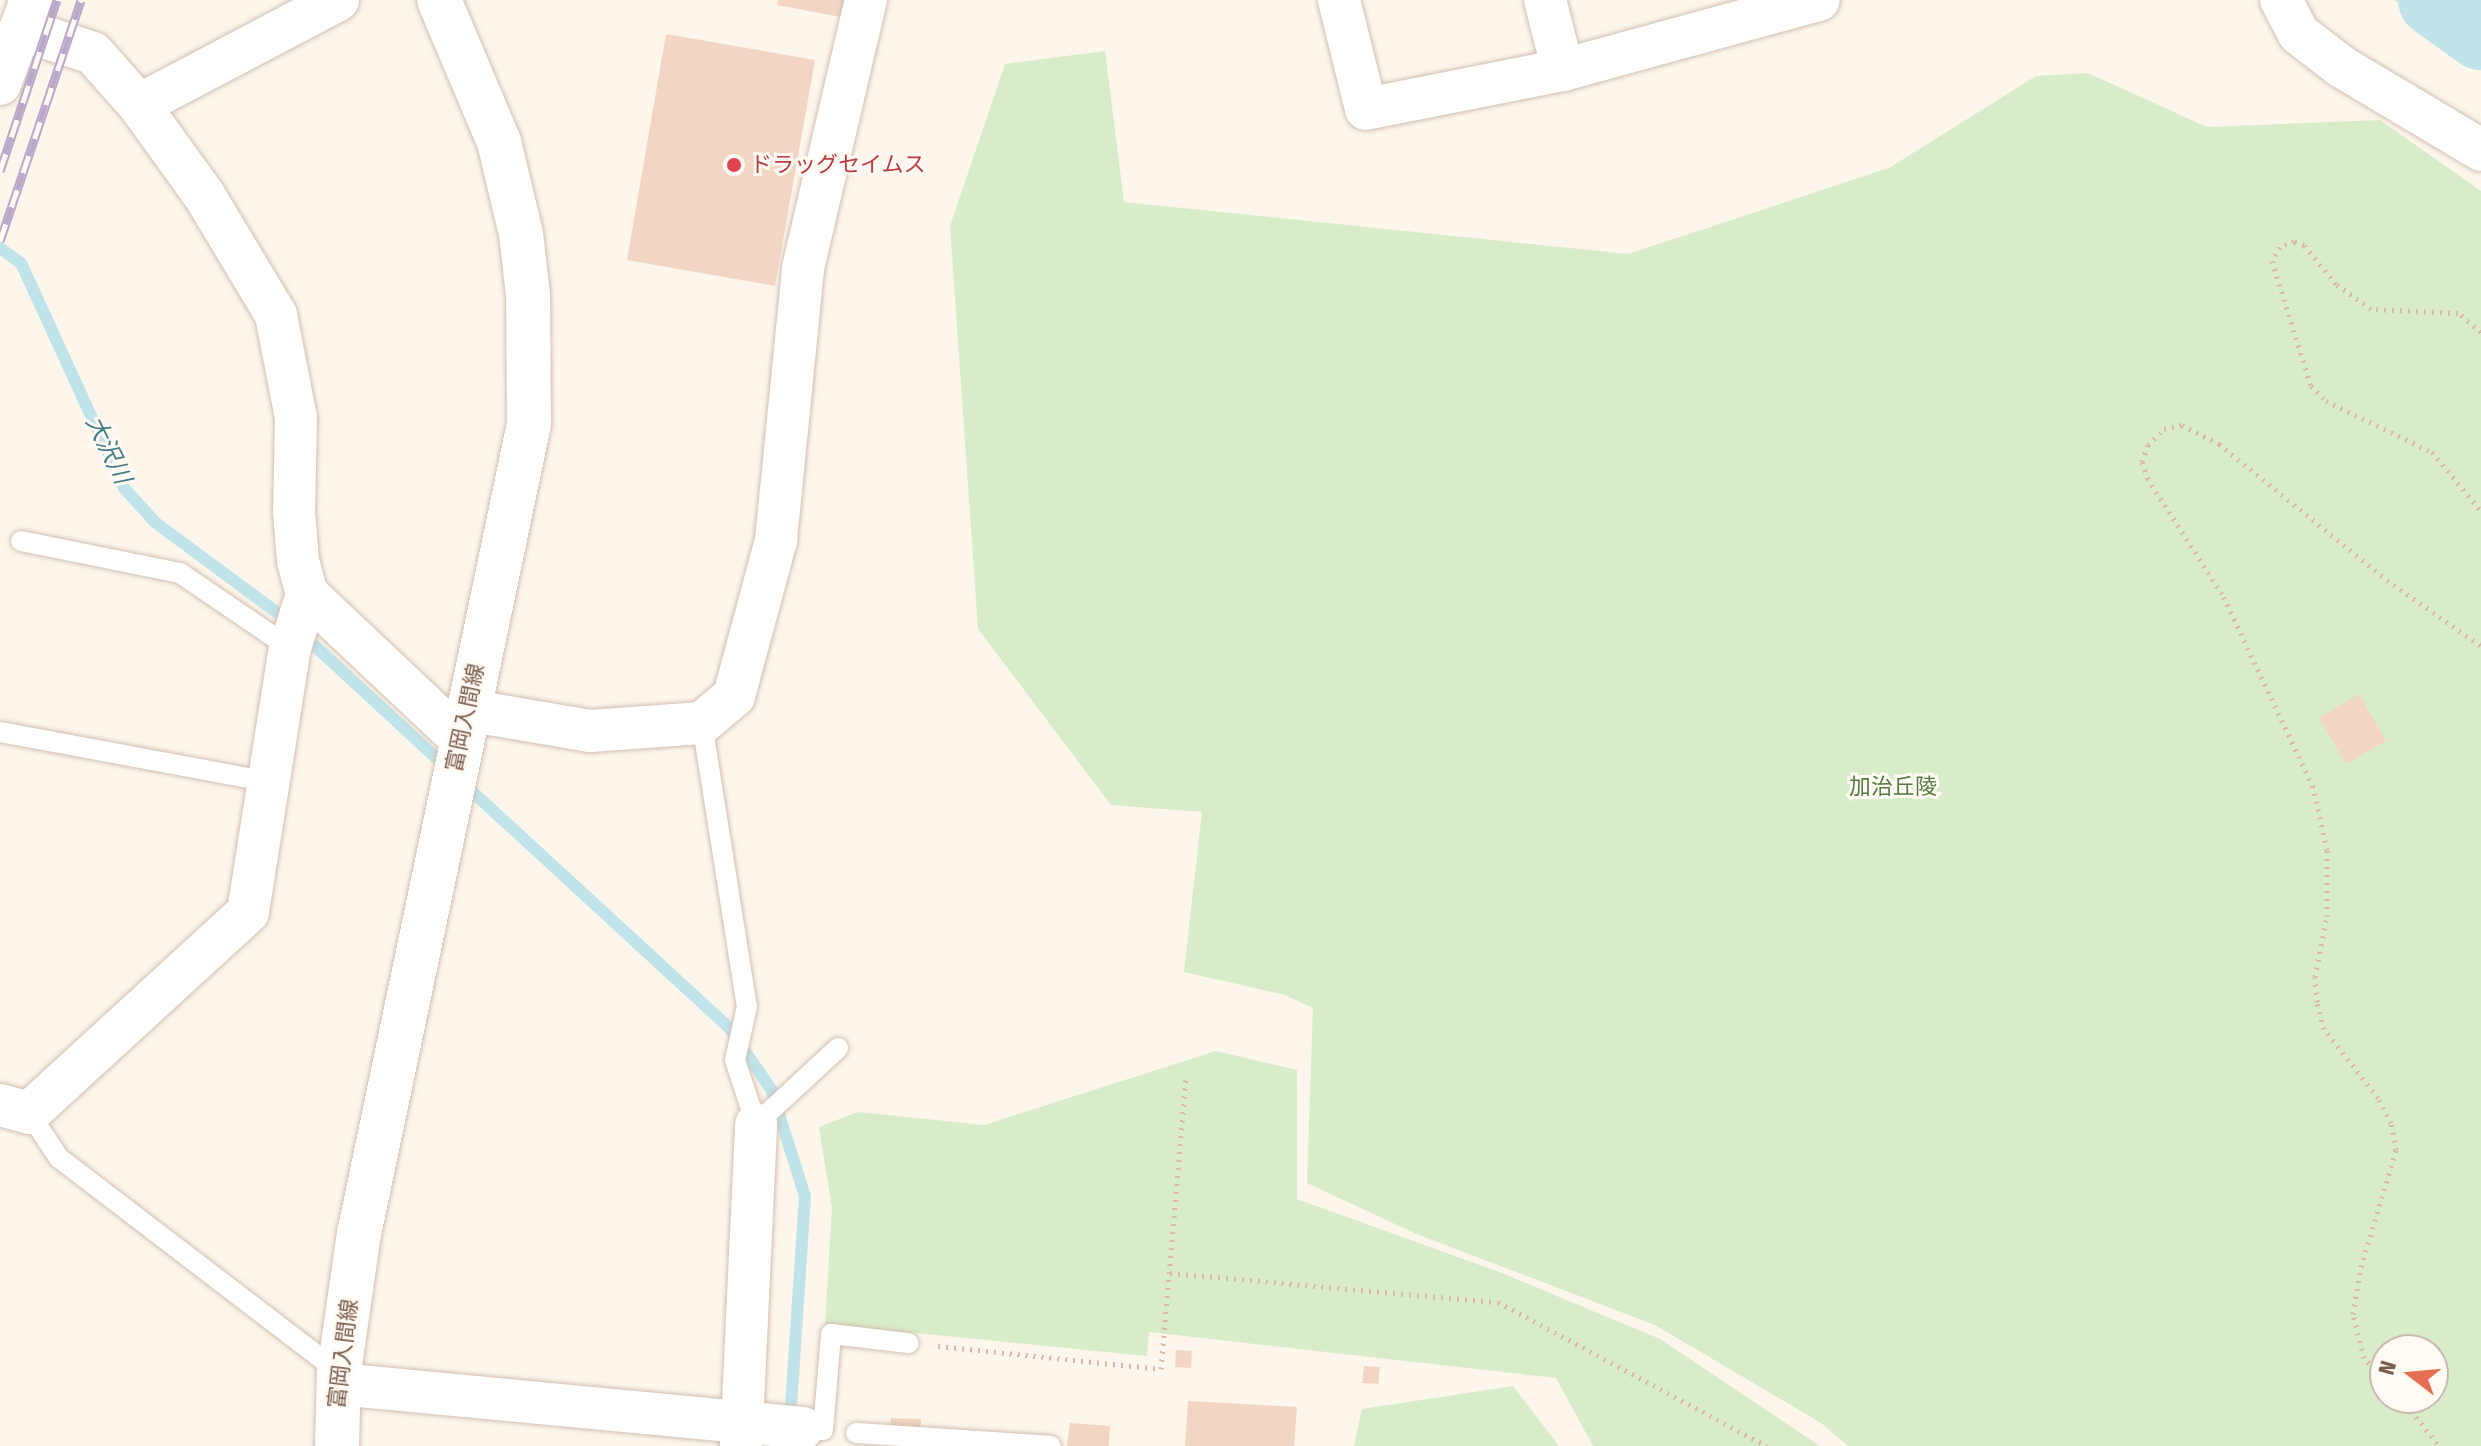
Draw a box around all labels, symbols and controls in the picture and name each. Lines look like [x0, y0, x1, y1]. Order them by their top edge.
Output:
place label: ドラッグセイムス [750, 152, 926, 178]
marker: ドラッグセイムス [725, 156, 743, 174]
water label: 大沢川 [79, 411, 137, 489]
street label: 富岡入間線 [441, 661, 489, 775]
park label: 加治丘陵 [1849, 774, 1937, 800]
street label: 富岡入間線 [323, 1298, 363, 1410]
north arrow [2369, 1334, 2449, 1414]
text: N [2373, 1358, 2402, 1378]

